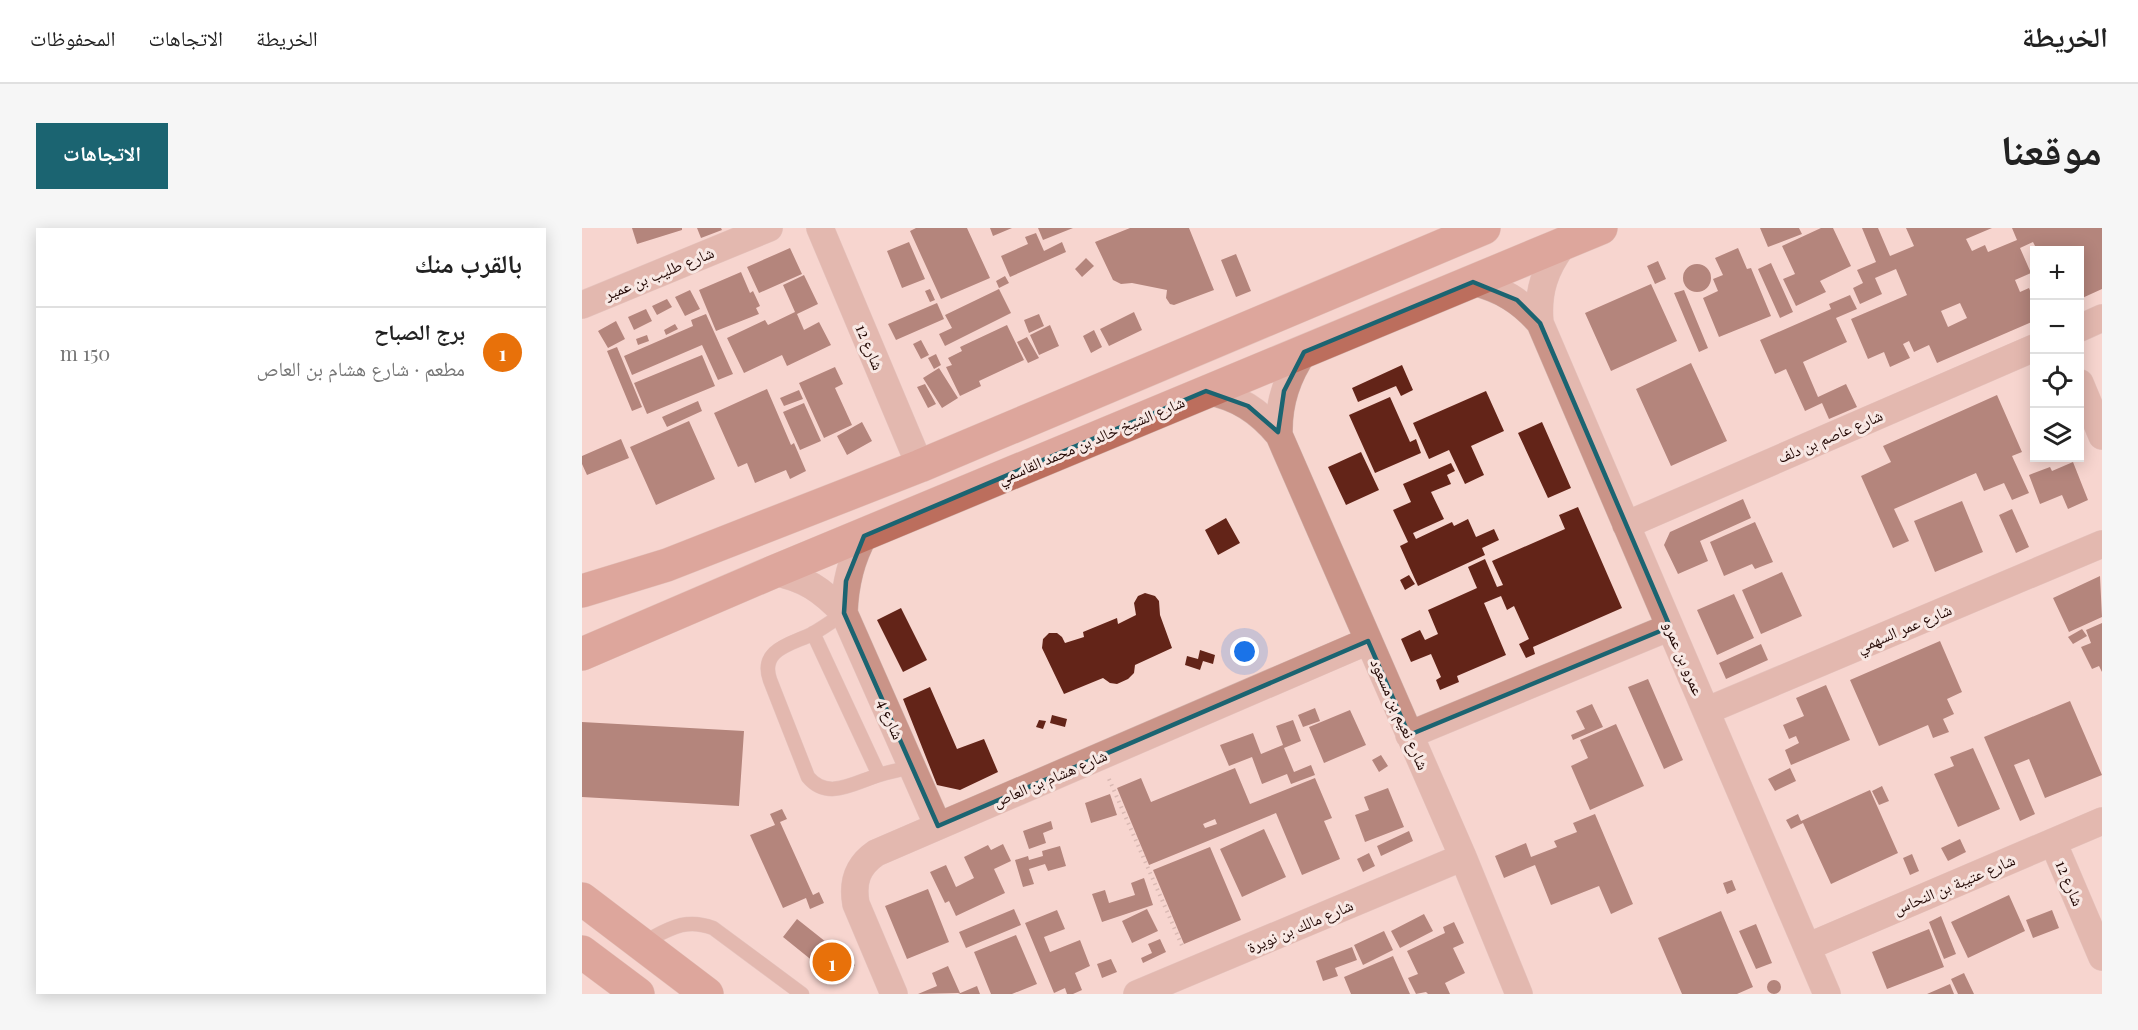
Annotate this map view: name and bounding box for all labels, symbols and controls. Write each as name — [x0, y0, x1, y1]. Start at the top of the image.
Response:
text: الخريطة — [2022, 17, 2108, 54]
text: المحفوظات — [30, 23, 115, 51]
text: الاتجاهات — [148, 23, 223, 51]
text: الخريطة — [256, 23, 318, 51]
text: موقعنا — [2001, 120, 2102, 176]
button: الاتجاهات — [36, 123, 168, 189]
street label: شارع طليب بن عمير — [600, 241, 717, 305]
text: بالقرب منك — [414, 245, 522, 280]
map controls — [2030, 246, 2084, 462]
button: + — [2030, 246, 2084, 300]
button: − — [2030, 300, 2084, 354]
text: برج الصباح — [374, 316, 465, 346]
street label: شارع 12 — [850, 321, 890, 373]
text: 150 m — [60, 339, 110, 366]
text: 1 — [499, 339, 506, 366]
text: مطعم · شارع هشام بن العاص — [257, 354, 465, 381]
button: locate — [2030, 354, 2084, 408]
street label: شارع الشيخ خالد بن محمد القاسمي — [994, 391, 1189, 491]
street label: شارع عاصم بن دلف — [1774, 404, 1886, 468]
button: layers — [2030, 408, 2084, 462]
street label: شارع عمر السهمي — [1853, 598, 1956, 660]
street label: عمرو بن عمرو — [1658, 617, 1710, 699]
your location — [1230, 637, 1259, 666]
street label: شارع نعيم بن مسعود — [1366, 655, 1434, 773]
street label: شارع 4 — [872, 695, 910, 743]
street label: شارع هشام بن العاص — [989, 744, 1111, 812]
street label: شارع عتيبة بن النحاس — [1890, 848, 2018, 920]
street label: شارع 12 — [2050, 857, 2090, 909]
street label: شارع مالك بن نويرة — [1244, 894, 1356, 958]
pin: 1 — [812, 940, 852, 984]

